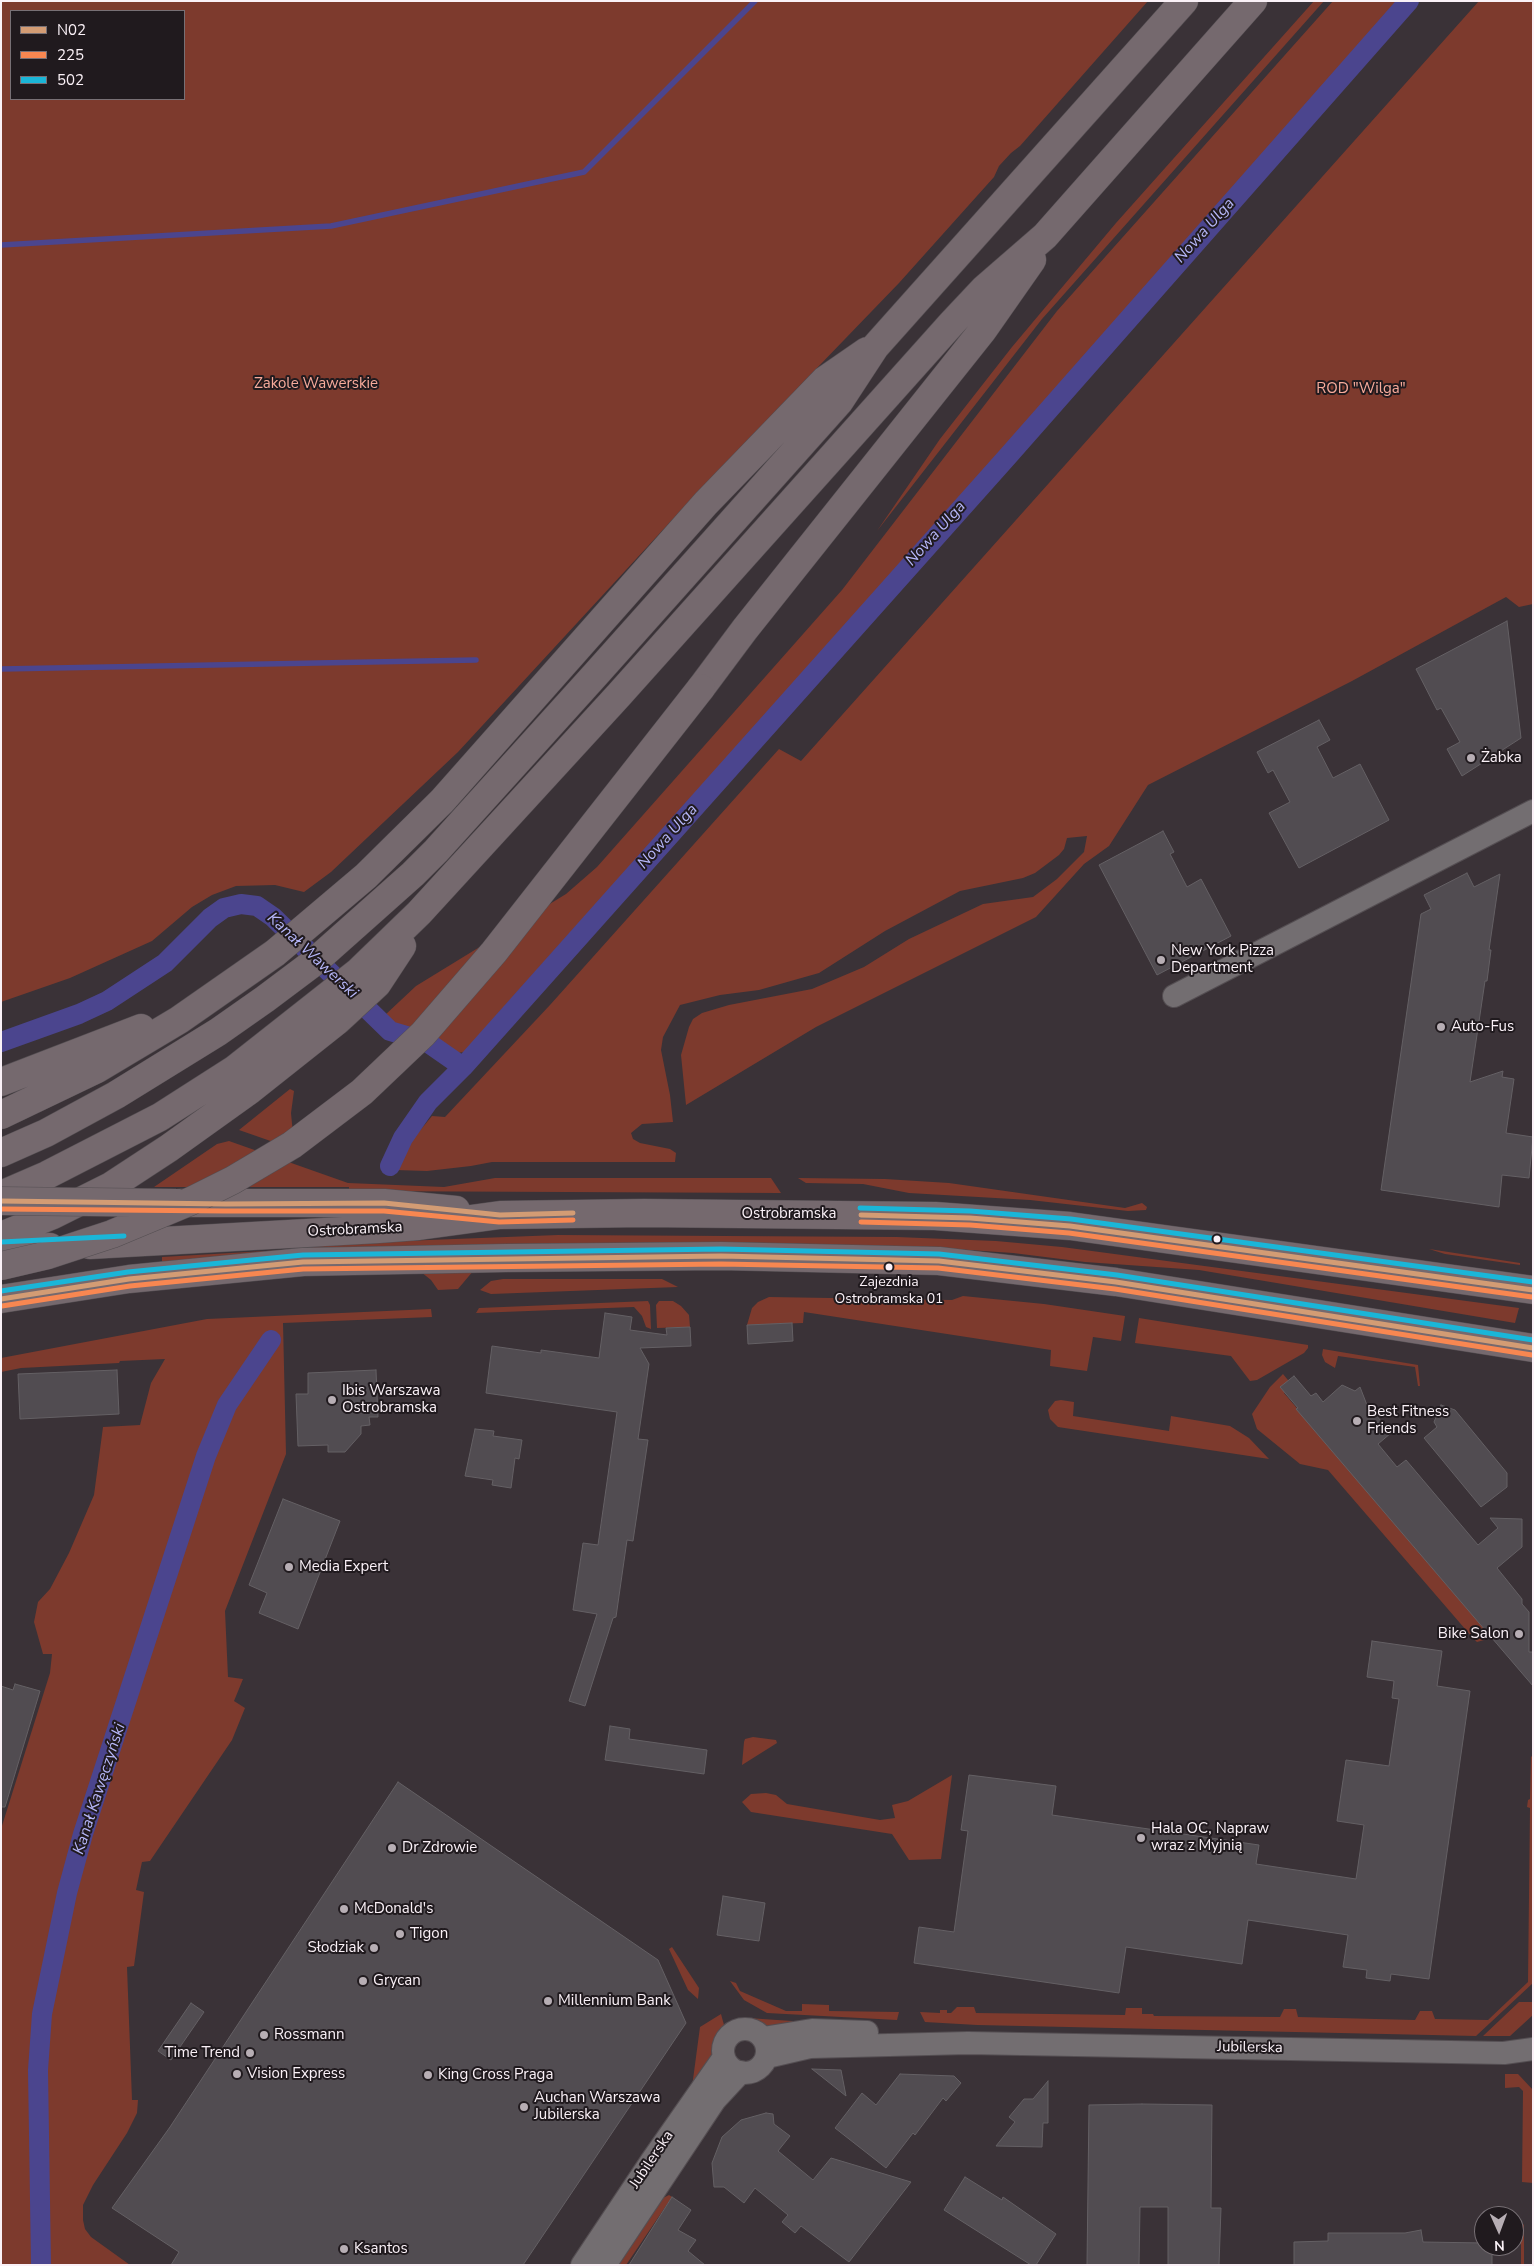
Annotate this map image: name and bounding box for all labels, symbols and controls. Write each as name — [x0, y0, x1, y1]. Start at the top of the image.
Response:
legend — [10, 10, 185, 100]
text: N02 — [57, 20, 86, 40]
text: 225 — [57, 45, 84, 65]
text: 502 — [57, 70, 84, 90]
water label: Nowa Ulga — [1171, 195, 1239, 267]
park label: Zakole Wawerskie — [254, 375, 378, 393]
park label: ROD "Wilga" — [1316, 380, 1406, 398]
water label: Nowa Ulga — [902, 498, 970, 570]
place label: Żabka — [1481, 749, 1522, 767]
marker: Żabka — [1465, 752, 1477, 764]
water label: Nowa Ulga — [634, 801, 702, 873]
water label: Kanał Wawerski — [263, 909, 361, 1003]
place label: New York Pizza Department — [1171, 942, 1274, 977]
marker: New York Pizza Department — [1155, 954, 1167, 966]
place label: Auto-Fus — [1451, 1018, 1514, 1036]
marker: Auto-Fus — [1435, 1021, 1447, 1033]
street label: Ostrobramska — [742, 1205, 836, 1223]
street label: Ostrobramska — [307, 1219, 403, 1241]
unlabelled marker — [1212, 1234, 1222, 1244]
marker: Zajezdnia Ostrobramska 01 — [884, 1262, 894, 1272]
place label: Zajezdnia Ostrobramska 01 — [835, 1275, 943, 1308]
place label: Ibis Warszawa Ostrobramska — [342, 1382, 440, 1417]
marker: Ibis Warszawa Ostrobramska — [326, 1394, 338, 1406]
place label: Best Fitness Friends — [1367, 1403, 1449, 1438]
marker: Best Fitness Friends — [1351, 1415, 1363, 1427]
place label: Media Expert — [299, 1558, 388, 1576]
marker: Media Expert — [283, 1561, 295, 1573]
place label: Bike Salon — [1438, 1625, 1509, 1643]
marker: Bike Salon — [1513, 1628, 1525, 1640]
water label: Kanał Kawęczyński — [70, 1721, 130, 1857]
place label: Hala OC, Napraw wraz z Myjnią — [1151, 1820, 1269, 1855]
marker: Hala OC, Napraw wraz z Myjnią — [1135, 1832, 1147, 1844]
place label: Dr Zdrowie — [402, 1839, 477, 1857]
marker: Dr Zdrowie — [386, 1842, 398, 1854]
place label: McDonald's — [354, 1900, 433, 1918]
marker: McDonald's — [338, 1903, 350, 1915]
place label: Tigon — [410, 1925, 448, 1943]
marker: Tigon — [394, 1928, 406, 1940]
place label: Słodziak — [307, 1939, 364, 1957]
marker: Słodziak — [368, 1942, 380, 1954]
place label: Grycan — [373, 1972, 421, 1990]
marker: Grycan — [357, 1975, 369, 1987]
place label: Millennium Bank — [558, 1992, 671, 2010]
marker: Millennium Bank — [542, 1995, 554, 2007]
place label: Rossmann — [274, 2026, 344, 2044]
marker: Rossmann — [258, 2029, 270, 2041]
street label: Jubilerska — [1217, 2038, 1283, 2058]
place label: Time Trend — [164, 2044, 240, 2062]
marker: Time Trend — [244, 2047, 256, 2059]
place label: Vision Express — [247, 2065, 345, 2083]
place label: King Cross Praga — [438, 2066, 553, 2084]
marker: Vision Express — [231, 2068, 243, 2080]
marker: King Cross Praga — [422, 2069, 434, 2081]
place label: Auchan Warszawa Jubilerska — [534, 2089, 660, 2124]
marker: Auchan Warszawa Jubilerska — [518, 2101, 530, 2113]
street label: Jubilerska — [626, 2128, 678, 2192]
north arrow — [1474, 2206, 1524, 2256]
text: N — [1494, 2236, 1505, 2255]
place label: Ksantos — [354, 2240, 408, 2258]
marker: Ksantos — [338, 2243, 350, 2255]

